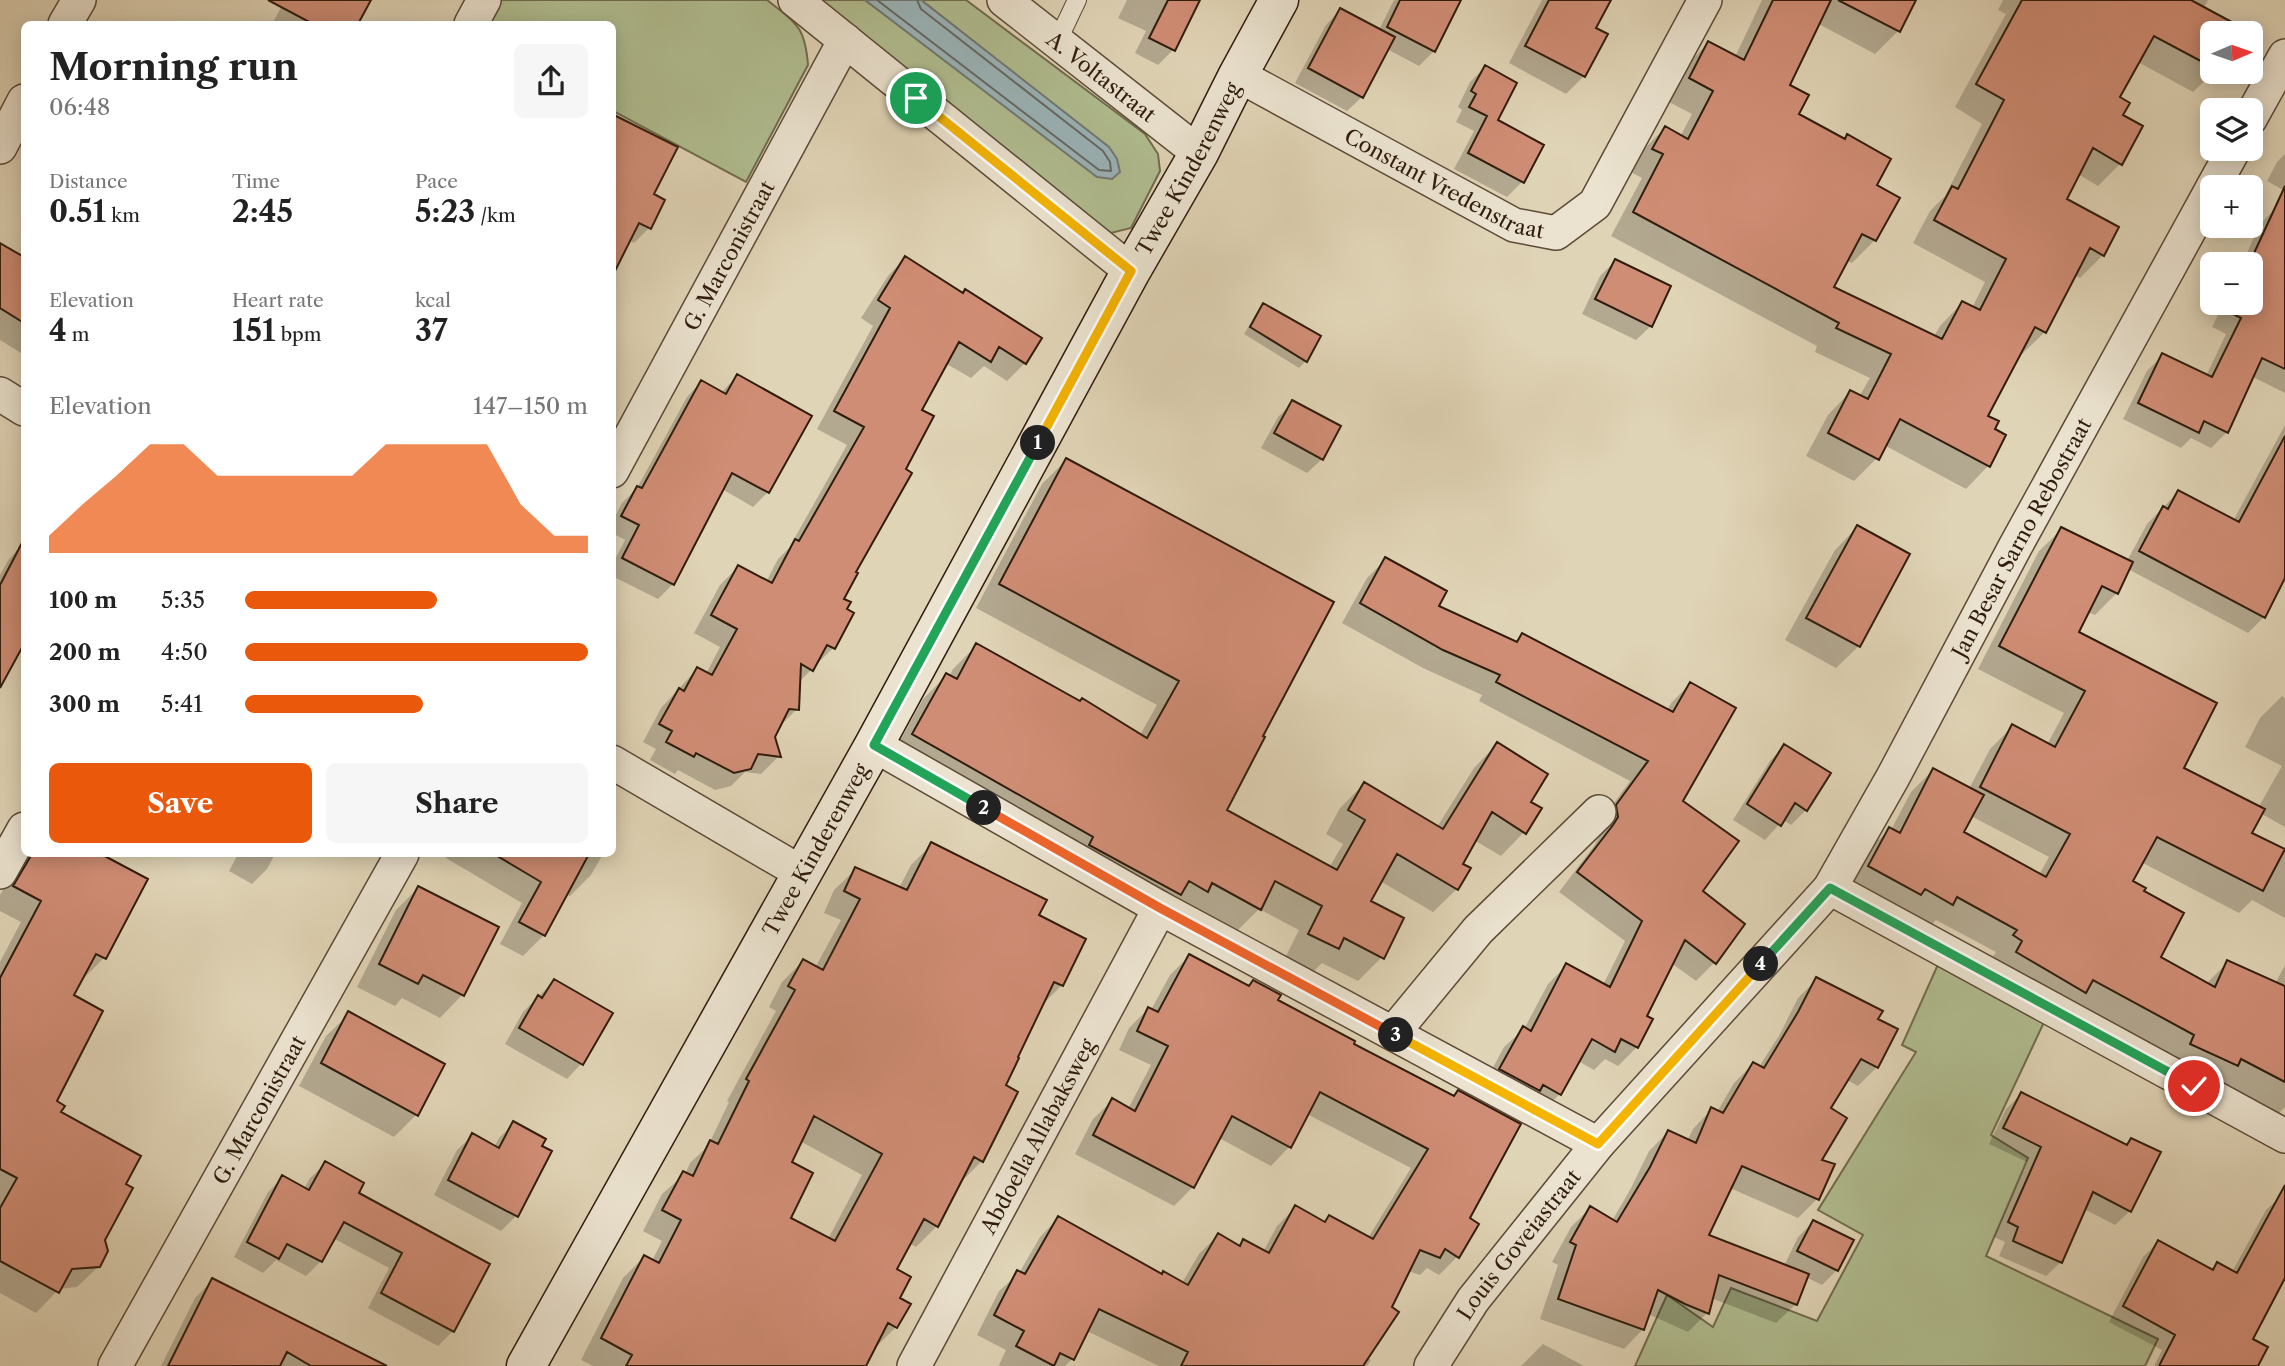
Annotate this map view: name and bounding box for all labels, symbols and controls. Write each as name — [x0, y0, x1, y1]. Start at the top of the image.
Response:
north arrow — [2200, 21, 2263, 84]
map controls — [2200, 21, 2263, 315]
street label: A. Voltastraat — [1041, 25, 1162, 127]
text: Morning run — [49, 43, 298, 90]
button: share — [514, 44, 588, 118]
pin — [886, 68, 946, 128]
street label: Twee Kinderenweg — [1130, 77, 1245, 260]
icon: arrive — [897, 79, 935, 117]
text: 06:48 — [49, 93, 110, 121]
button: layers — [2200, 98, 2263, 161]
street label: Constant Vredenstraat — [1340, 123, 1547, 243]
text: Distance — [49, 170, 128, 193]
text: Time — [232, 170, 280, 193]
text: Pace — [415, 170, 458, 193]
button: + — [2200, 175, 2263, 238]
street label: G. Marconistraat — [678, 176, 779, 335]
text: 0.51 — [49, 193, 106, 230]
text: 2:45 — [232, 193, 293, 230]
text: 5:23 — [415, 193, 475, 230]
text: km — [106, 204, 140, 227]
text: /km — [475, 204, 516, 227]
button: − — [2200, 252, 2263, 315]
text: Elevation — [49, 289, 134, 312]
text: Heart rate — [232, 289, 324, 312]
text: kcal — [415, 289, 451, 312]
text: 4 — [49, 312, 67, 349]
text: 151 — [232, 312, 276, 349]
text: 37 — [415, 312, 448, 349]
text: m — [67, 323, 90, 346]
text: bpm — [276, 323, 322, 346]
text: Elevation — [49, 392, 152, 420]
text: 147–150 m — [473, 392, 588, 420]
street label: Jan Besar Sarno Rebostraat — [1945, 413, 2096, 665]
pin: 1 — [1020, 426, 1056, 460]
text: 1 — [1033, 431, 1042, 454]
text: 100 m — [49, 586, 117, 614]
text: 5:35 — [161, 586, 205, 614]
text: 200 m — [49, 638, 121, 666]
text: 4:50 — [161, 638, 208, 666]
text: 300 m — [49, 690, 120, 718]
text: 5:41 — [161, 690, 203, 718]
street label: Twee Kinderenweg — [757, 758, 874, 940]
button: Save — [49, 763, 312, 843]
button: Share — [326, 763, 588, 843]
pin: 2 — [967, 790, 1002, 826]
text: 2 — [978, 796, 989, 819]
pin: 4 — [1744, 946, 1778, 982]
text: 4 — [1755, 952, 1766, 975]
pin: 3 — [1378, 1018, 1414, 1052]
text: 3 — [1390, 1023, 1401, 1046]
street label: G. Marconistraat — [207, 1030, 311, 1188]
street label: Abdoella Allabaksweg — [975, 1034, 1100, 1239]
pin — [2164, 1056, 2224, 1116]
icon: check — [2175, 1067, 2213, 1105]
street label: Louis Goveiastraat — [1451, 1164, 1586, 1324]

